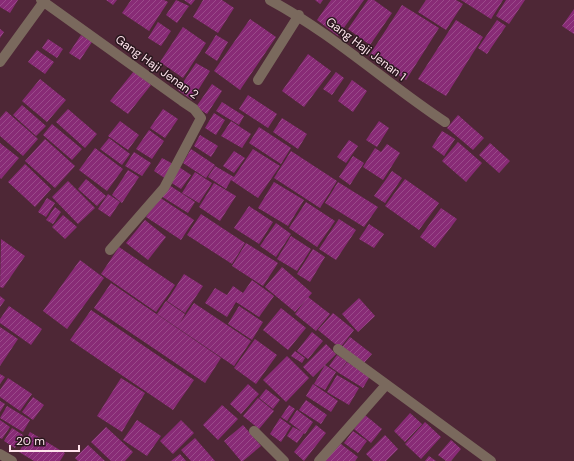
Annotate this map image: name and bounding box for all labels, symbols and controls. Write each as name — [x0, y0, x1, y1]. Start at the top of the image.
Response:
street label: Gang Haji Jenan 1 — [323, 14, 409, 84]
street label: Gang Haji Jenan 2 — [112, 31, 202, 103]
scale bar — [10, 427, 79, 453]
text: 20 m — [16, 433, 45, 449]

